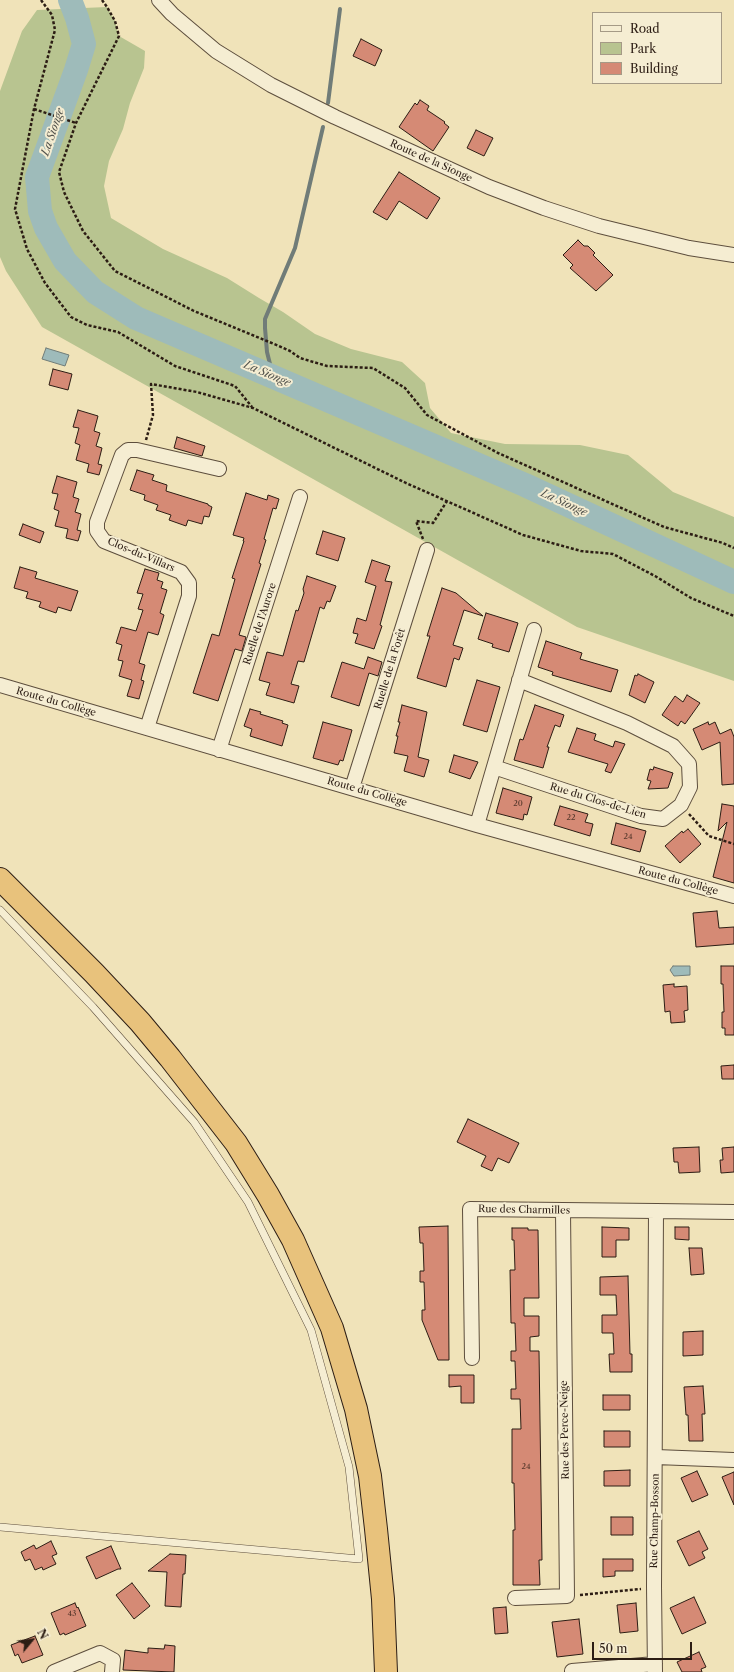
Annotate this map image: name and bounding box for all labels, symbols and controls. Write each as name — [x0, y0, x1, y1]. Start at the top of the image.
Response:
legend — [592, 12, 722, 84]
text: Road — [630, 21, 660, 36]
text: Park — [630, 41, 656, 56]
text: Building — [630, 61, 678, 76]
water label: La Sionge — [39, 106, 67, 158]
street label: Route de la Sionge — [388, 137, 474, 185]
water label: La Sionge — [242, 358, 292, 390]
water label: La Sionge — [539, 487, 589, 519]
street label: Clos-du-Villars — [105, 535, 177, 575]
street label: Ruelle de l'Aurore — [241, 581, 279, 667]
street label: Ruelle de la Forêt — [372, 627, 408, 711]
street label: Route du Collège — [15, 685, 97, 719]
street label: Route du Collège — [326, 775, 408, 809]
street label: Rue du Clos-de-Lien — [548, 781, 648, 821]
house number: 20 — [513, 799, 523, 809]
house number: 22 — [566, 813, 576, 823]
house number: 24 — [623, 832, 633, 842]
street label: Route du Collège — [637, 865, 719, 897]
street label: Rue des Charmilles — [478, 1203, 570, 1217]
street label: Rue des Perce-Neige — [558, 1380, 572, 1480]
house number: 24 — [521, 1462, 531, 1472]
street label: Rue Champ-Bosson — [648, 1473, 662, 1569]
house number: 43 — [67, 1609, 77, 1619]
north arrow — [12, 1620, 52, 1660]
text: N — [34, 1627, 51, 1642]
scale bar — [594, 1634, 694, 1660]
text: 50 m — [599, 1641, 628, 1656]

